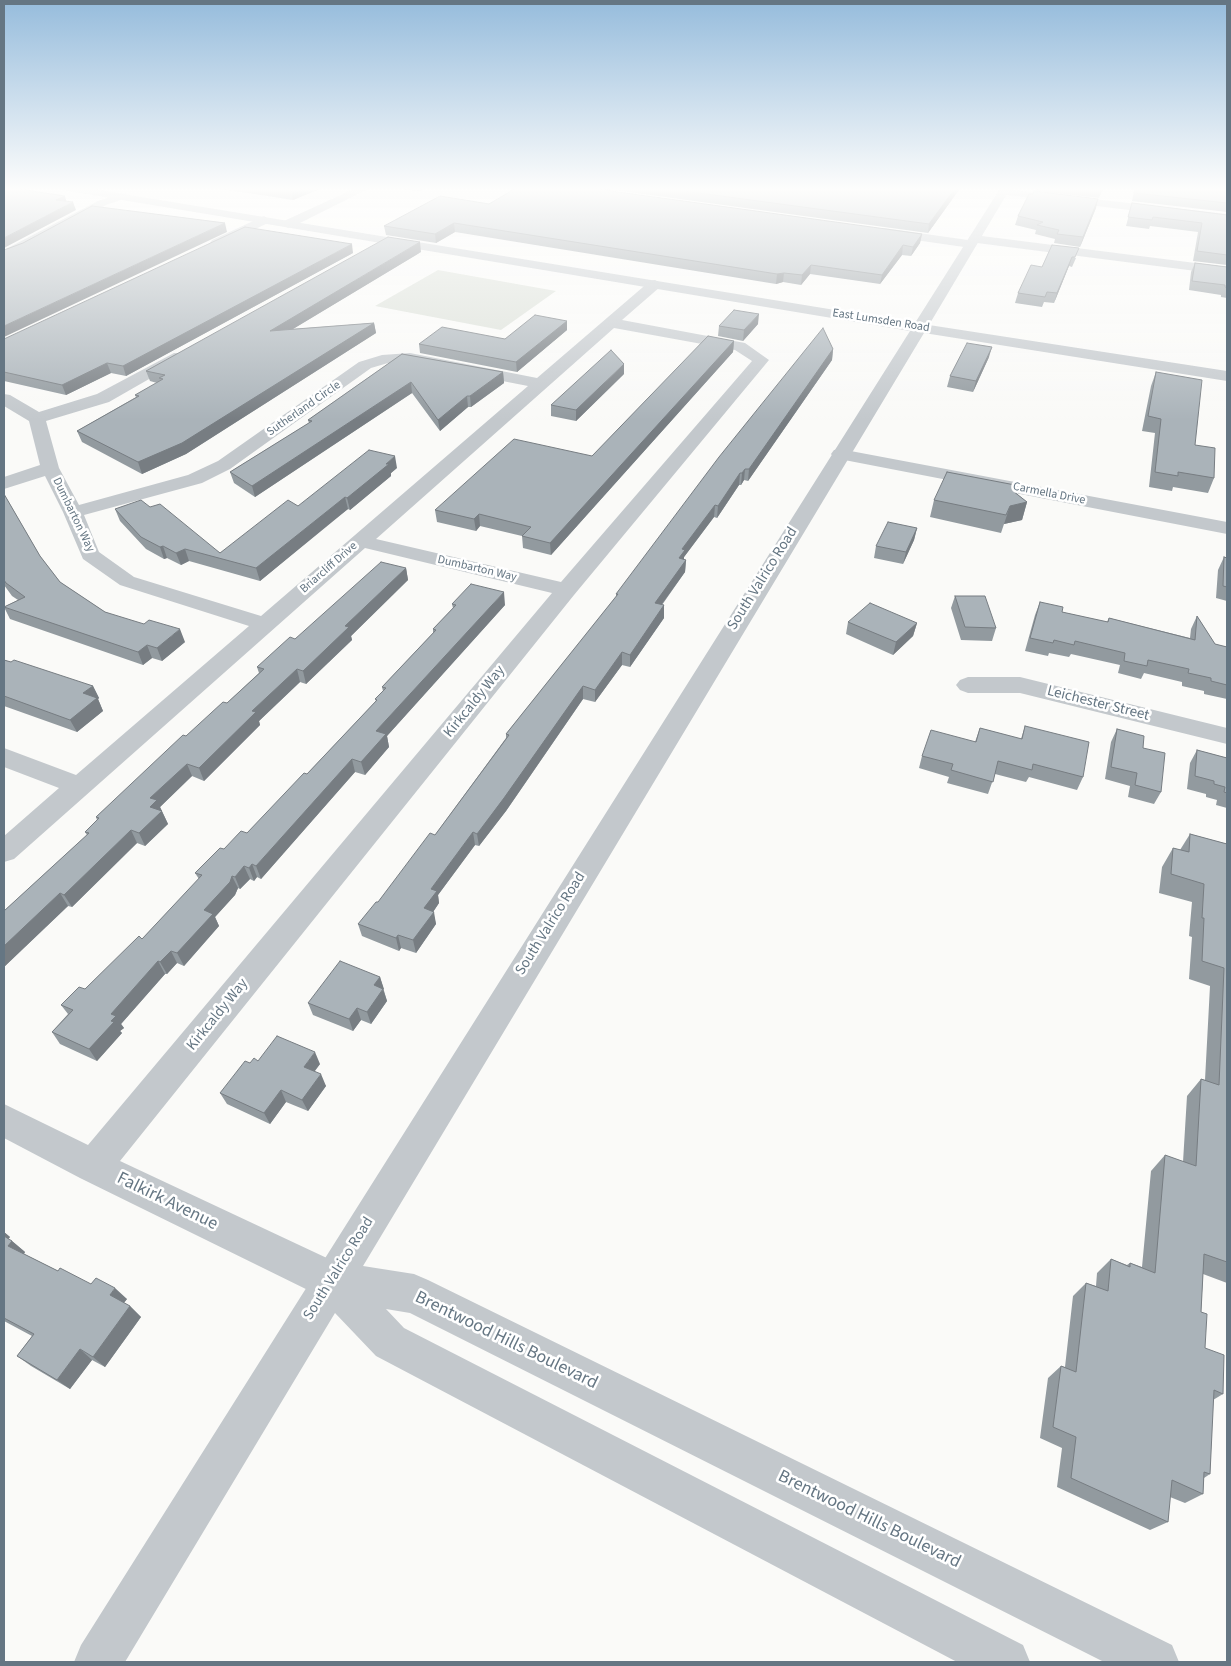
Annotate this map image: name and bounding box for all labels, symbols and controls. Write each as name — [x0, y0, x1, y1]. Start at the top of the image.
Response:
street label: East Lumsden Road — [831, 306, 931, 336]
street label: Sutherland Circle — [264, 378, 344, 440]
street label: Dumbarton Way — [49, 476, 97, 554]
street label: Carmella Drive — [1012, 480, 1086, 508]
street label: South Valrico Road — [724, 524, 802, 634]
street label: Briarcliff Drive — [297, 539, 361, 597]
street label: Dumbarton Way — [436, 553, 518, 585]
street label: Kirkcaldy Way — [441, 662, 509, 742]
street label: Leichester Street — [1045, 683, 1151, 725]
street label: South Valrico Road — [512, 869, 590, 979]
street label: Kirkcaldy Way — [184, 975, 252, 1055]
street label: Falkirk Avenue — [113, 1168, 221, 1236]
street label: South Valrico Road — [300, 1214, 378, 1324]
street label: Brentwood Hills Boulevard — [411, 1287, 601, 1395]
street label: Brentwood Hills Boulevard — [774, 1466, 964, 1574]

